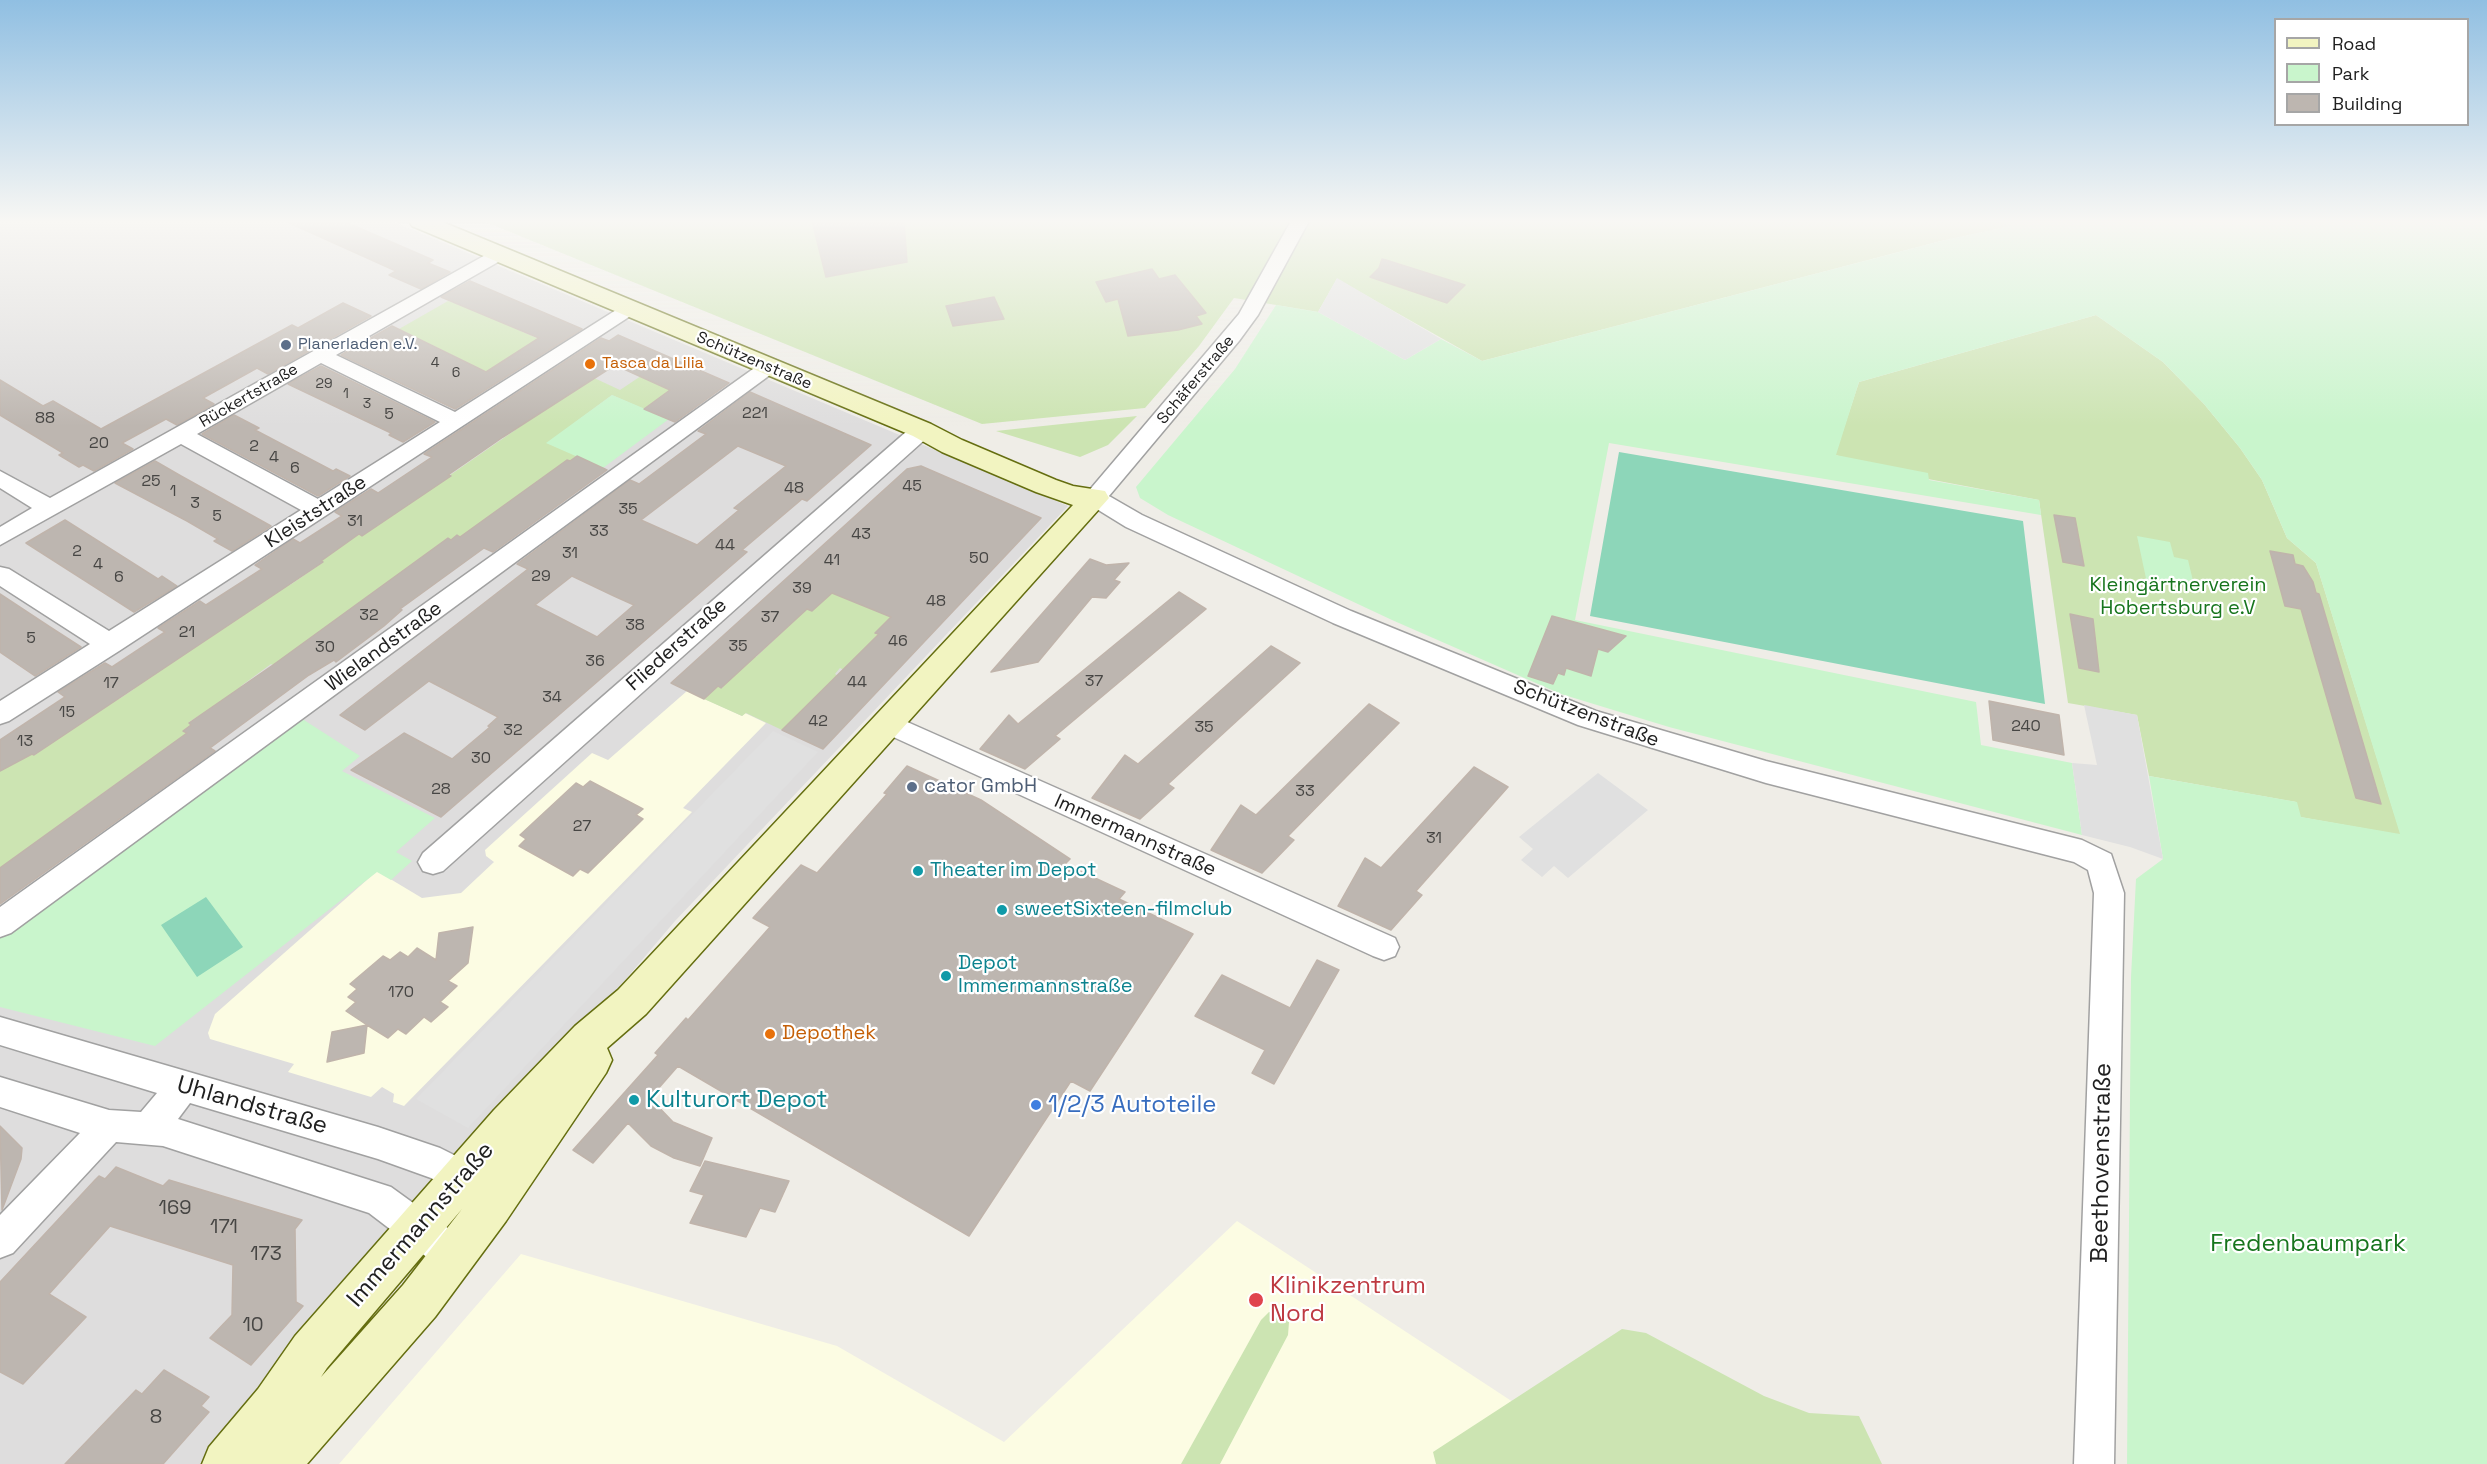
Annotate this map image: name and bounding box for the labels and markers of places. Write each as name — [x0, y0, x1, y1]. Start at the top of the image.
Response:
place label: Planerladen e.V. — [298, 335, 418, 355]
marker: Planerladen e.V. — [279, 338, 293, 352]
place label: Tasca da Lilia — [602, 354, 704, 374]
marker: Tasca da Lilia — [583, 357, 597, 371]
place label: cator GmbH — [924, 775, 1037, 799]
marker: cator GmbH — [905, 780, 919, 794]
place label: Theater im Depot — [930, 859, 1096, 883]
marker: Theater im Depot — [911, 864, 925, 878]
place label: sweetSixteen-filmclub — [1014, 898, 1232, 922]
marker: sweetSixteen-filmclub — [995, 903, 1009, 917]
place label: Depot Immermannstraße — [958, 952, 1132, 999]
marker: Depot Immermannstraße — [939, 969, 953, 983]
place label: Depothek — [782, 1022, 876, 1046]
marker: Depothek — [763, 1027, 777, 1041]
place label: Kulturort Depot — [646, 1086, 827, 1114]
place label: 1/2/3 Autoteile — [1048, 1091, 1216, 1119]
marker: Kulturort Depot — [627, 1093, 641, 1107]
marker: 1/2/3 Autoteile — [1029, 1098, 1043, 1112]
place label: Klinikzentrum Nord — [1270, 1272, 1426, 1328]
marker: Klinikzentrum Nord — [1247, 1291, 1265, 1309]

